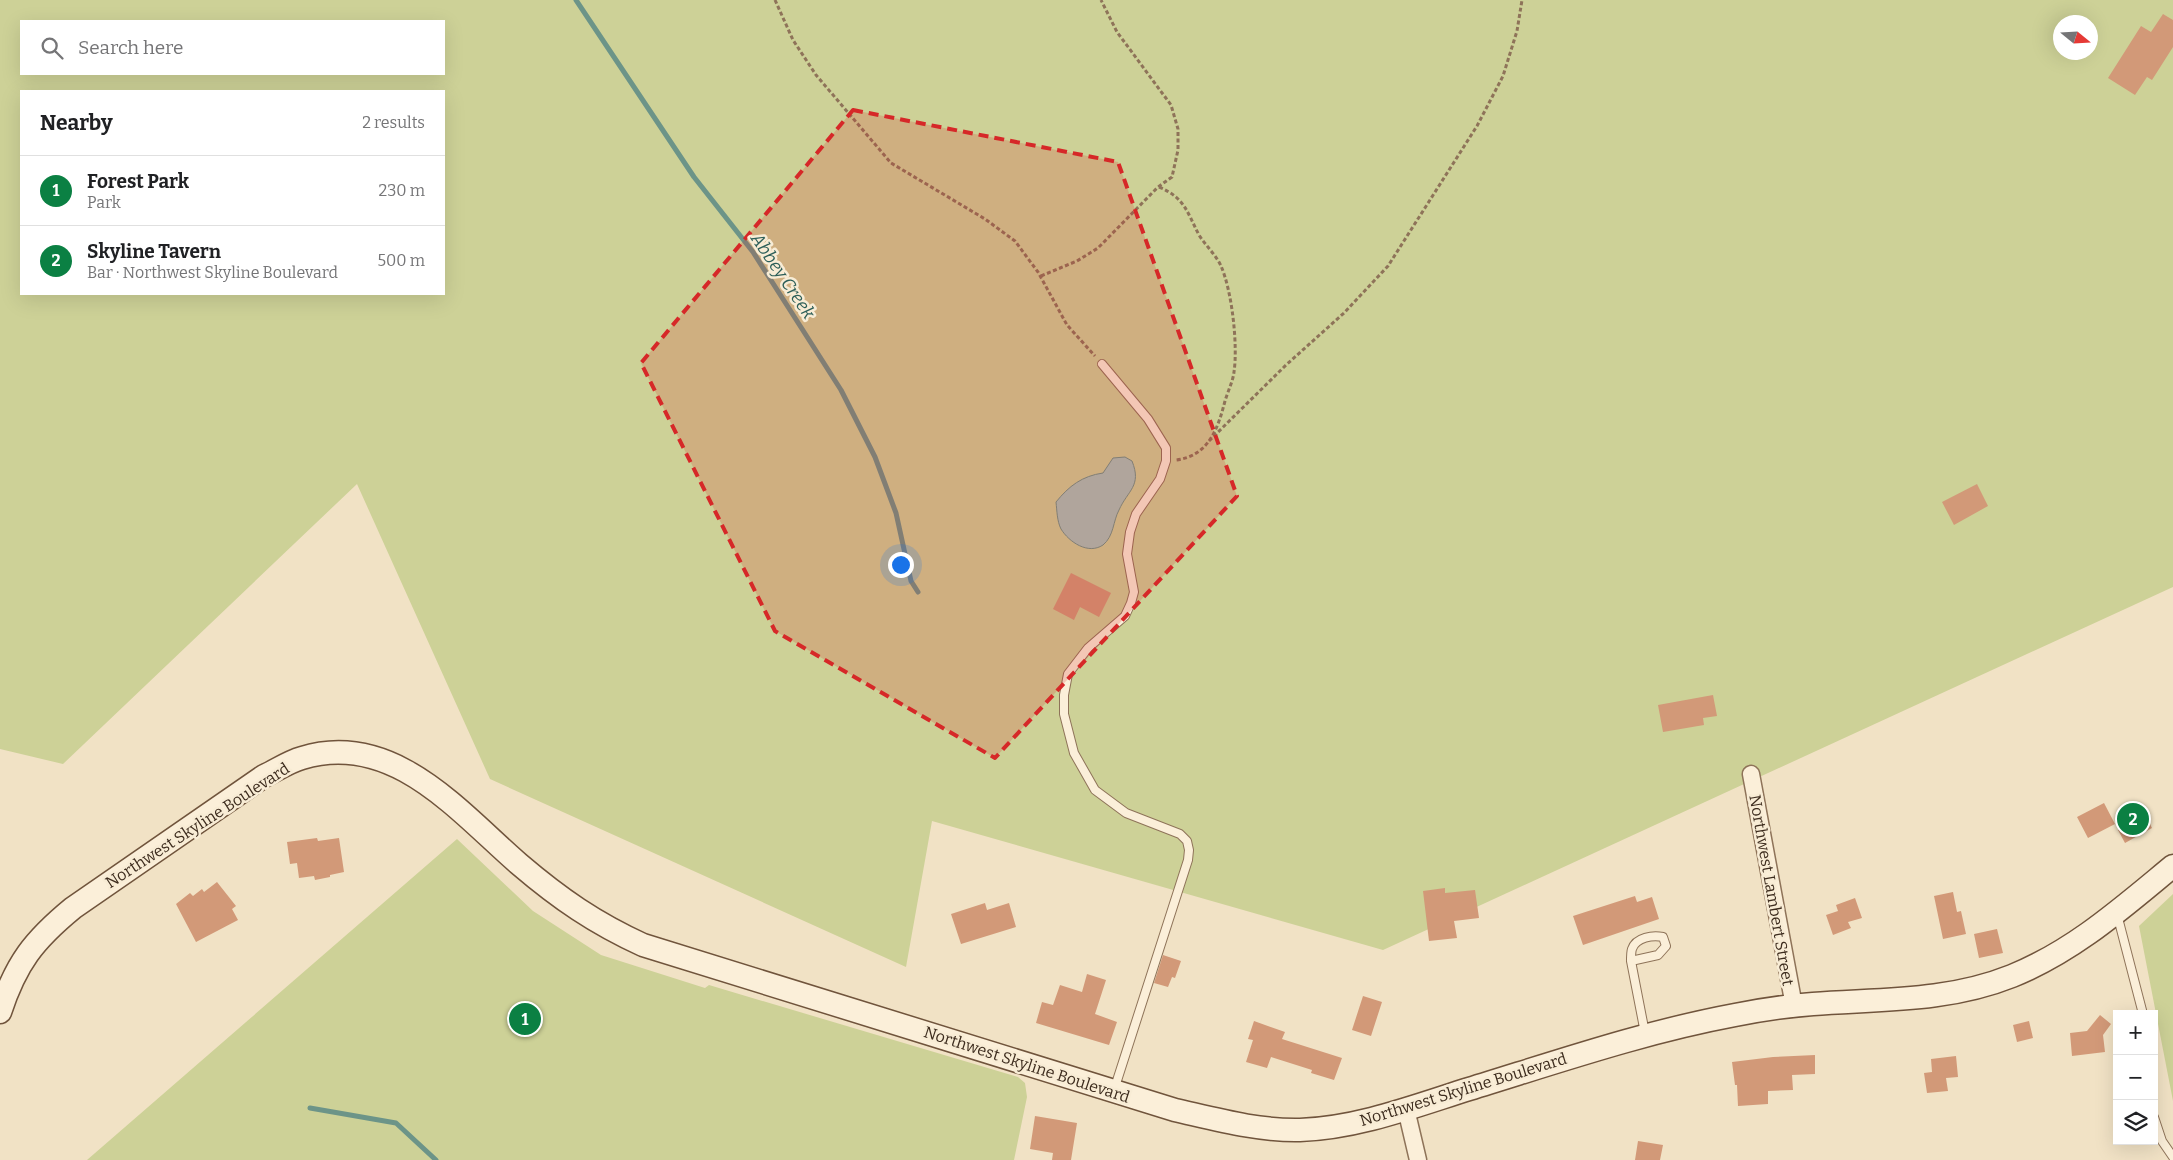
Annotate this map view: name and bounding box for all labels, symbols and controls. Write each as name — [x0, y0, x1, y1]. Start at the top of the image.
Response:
north arrow — [2053, 15, 2098, 60]
search box — [20, 20, 445, 75]
icon: search — [38, 34, 66, 62]
text: Search here — [78, 36, 183, 59]
text: Nearby — [40, 110, 113, 136]
text: 2 results — [362, 113, 425, 132]
text: Forest Park — [87, 170, 189, 193]
text: 1 — [53, 181, 59, 200]
text: 230 m — [378, 181, 425, 200]
text: Park — [87, 193, 121, 212]
water label: Abbey Creek — [746, 228, 820, 323]
text: Skyline Tavern — [87, 240, 221, 263]
text: 2 — [51, 251, 61, 270]
text: 500 m — [377, 251, 425, 270]
text: Bar · Northwest Skyline Boulevard — [87, 263, 338, 282]
your location — [888, 552, 914, 578]
street label: Northwest Skyline Boulevard — [102, 759, 293, 892]
street label: Northwest Lambert Street — [1745, 793, 1798, 987]
pin: 2 — [2117, 800, 2149, 838]
pin: 1 — [509, 1000, 541, 1038]
map controls — [2113, 1010, 2158, 1145]
button: + — [2113, 1010, 2158, 1055]
street label: Northwest Skyline Boulevard — [921, 1022, 1133, 1107]
street label: Northwest Skyline Boulevard — [1357, 1049, 1569, 1130]
button: − — [2113, 1055, 2158, 1100]
button: layers — [2113, 1100, 2158, 1145]

